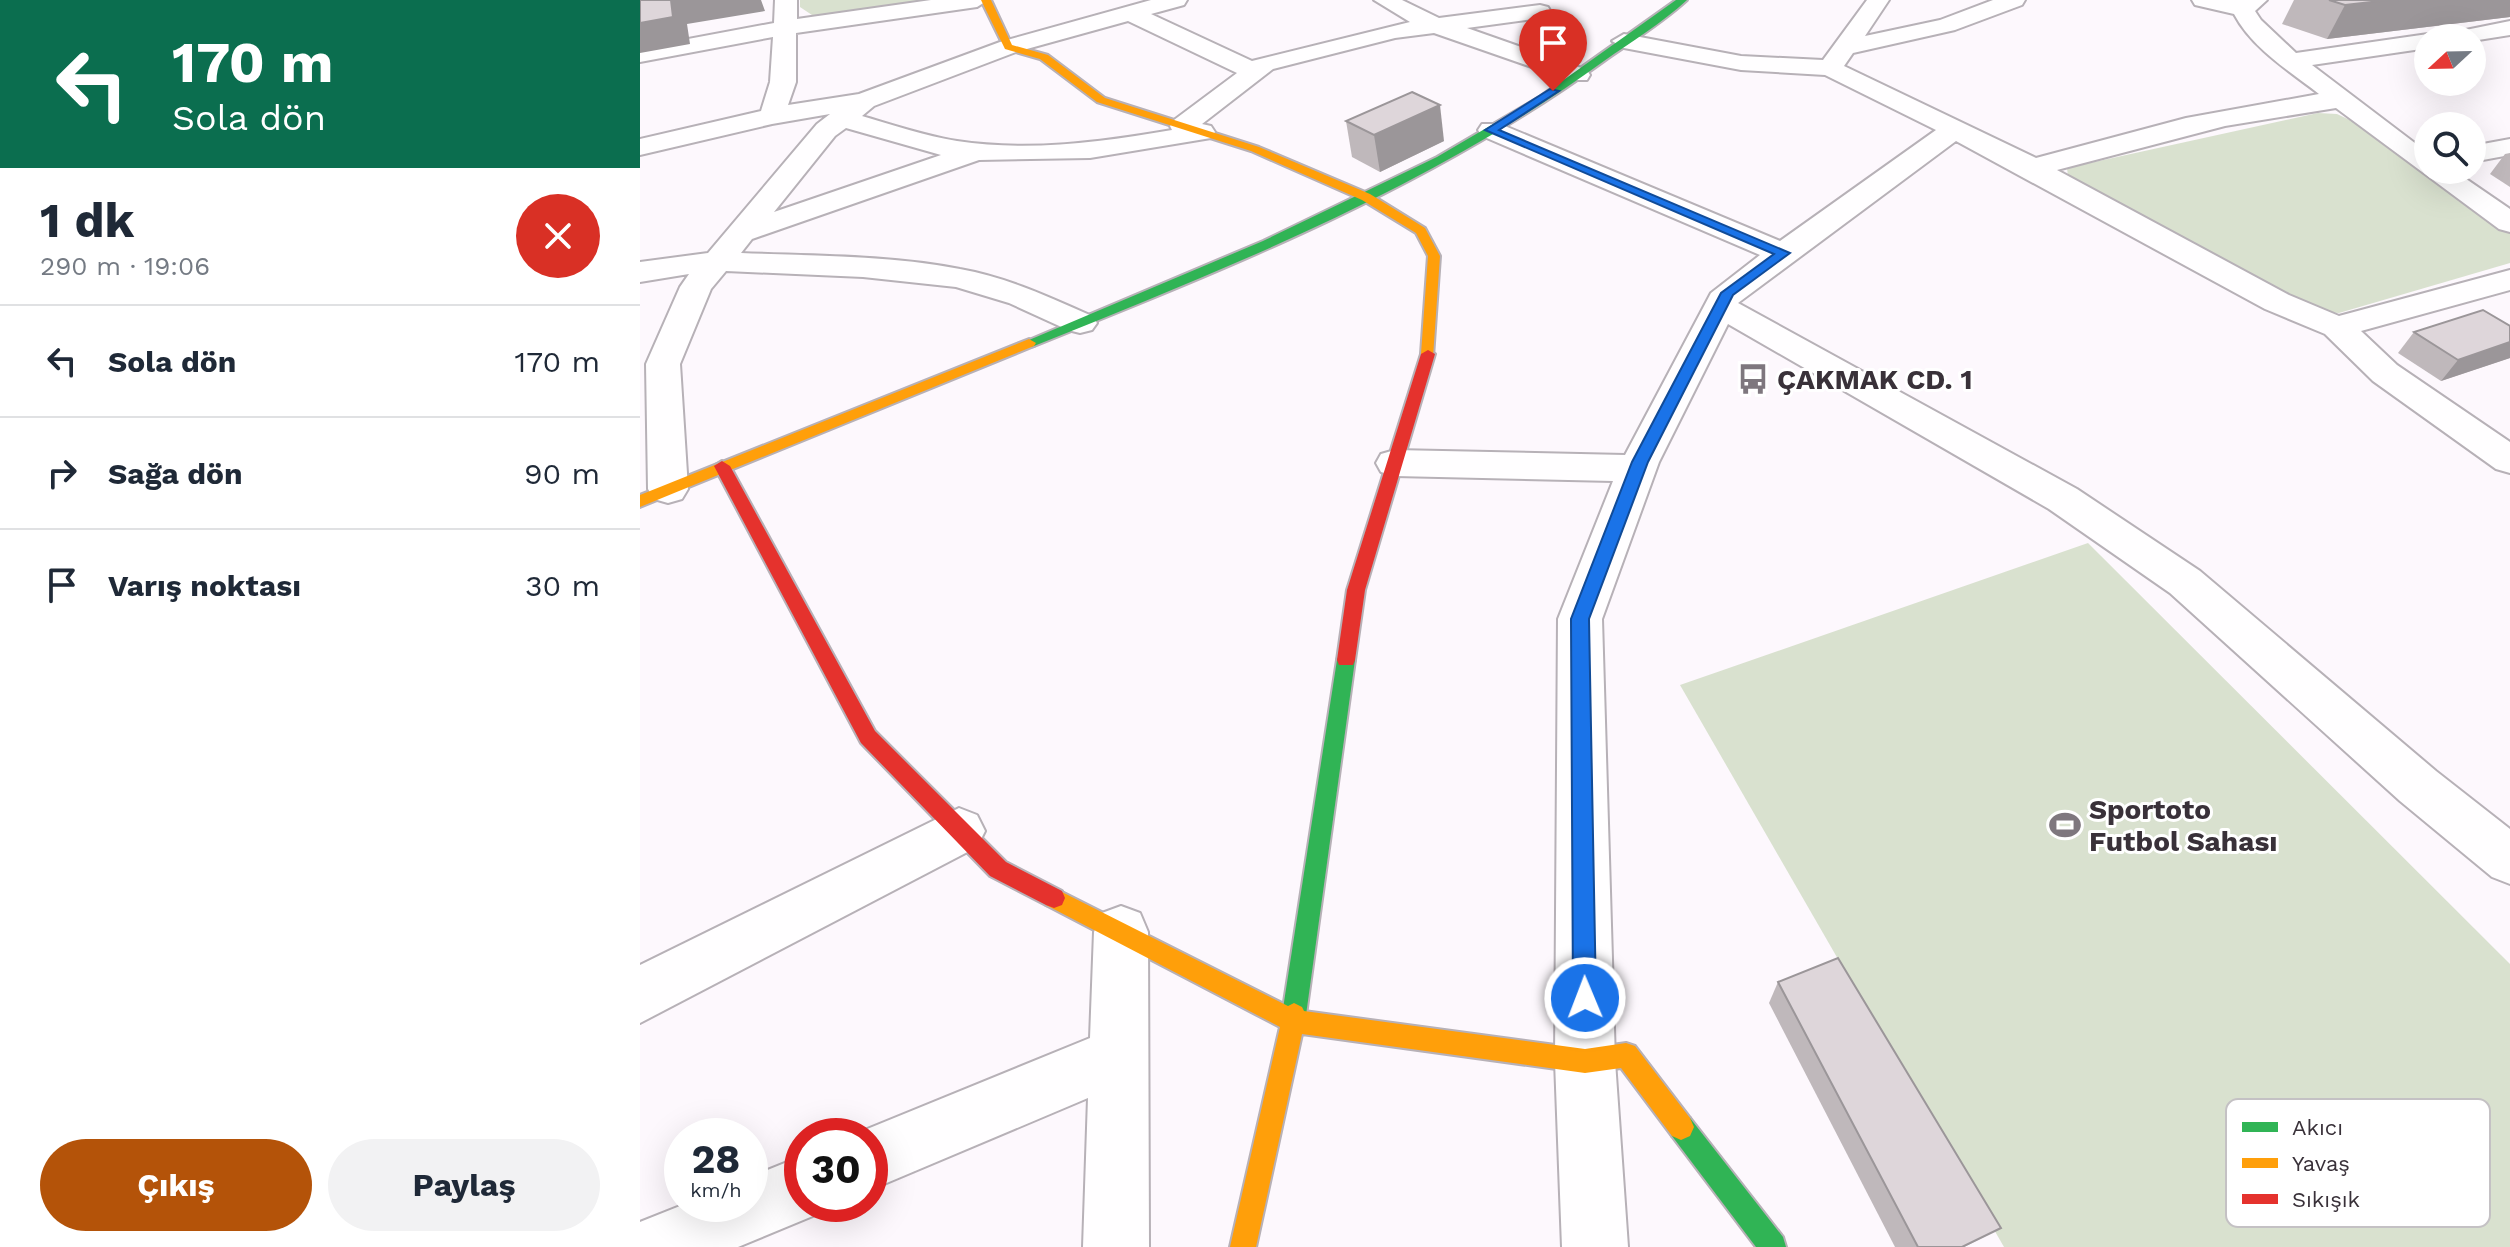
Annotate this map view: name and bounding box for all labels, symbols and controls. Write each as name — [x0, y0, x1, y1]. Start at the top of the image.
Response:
pin — [1519, 9, 1587, 91]
icon: arrive — [1531, 21, 1575, 65]
north arrow — [2414, 24, 2486, 96]
map controls — [2414, 24, 2486, 184]
text: 170 m — [172, 30, 334, 96]
icon: left — [40, 32, 144, 136]
text: Sola dön — [172, 97, 326, 139]
button: search — [2414, 112, 2486, 184]
text: 1 dk — [40, 192, 134, 249]
button: close — [516, 194, 600, 278]
text: 290 m · 19:06 — [40, 251, 210, 281]
icon: left — [40, 339, 84, 383]
text: Sola dön — [108, 344, 236, 379]
text: 170 m — [515, 344, 600, 379]
bus stop icon: ÇAKMAK CD. 1 — [1736, 362, 1770, 396]
place label: ÇAKMAK CD. 1 — [1777, 363, 1972, 396]
icon: right — [40, 451, 84, 495]
text: Sağa dön — [108, 456, 243, 491]
text: 90 m — [524, 456, 600, 491]
icon: arrive — [40, 563, 84, 607]
text: Varış noktası — [108, 568, 301, 603]
text: 30 m — [525, 568, 600, 603]
place label: Sportoto Futbol Sahası — [2089, 793, 2277, 858]
sports icon: Sportoto Futbol Sahası — [2048, 808, 2082, 842]
position arrow — [1543, 956, 1627, 1040]
legend — [2226, 1099, 2490, 1227]
text: Akıcı — [2292, 1115, 2343, 1140]
speed limit sign: 30 — [784, 1118, 888, 1222]
text: 28 — [692, 1136, 740, 1183]
button: Çıkış — [40, 1139, 312, 1231]
button: Paylaş — [328, 1139, 600, 1231]
text: Yavaş — [2292, 1151, 2350, 1176]
text: km/h — [690, 1178, 742, 1202]
text: Sıkışık — [2292, 1187, 2360, 1212]

